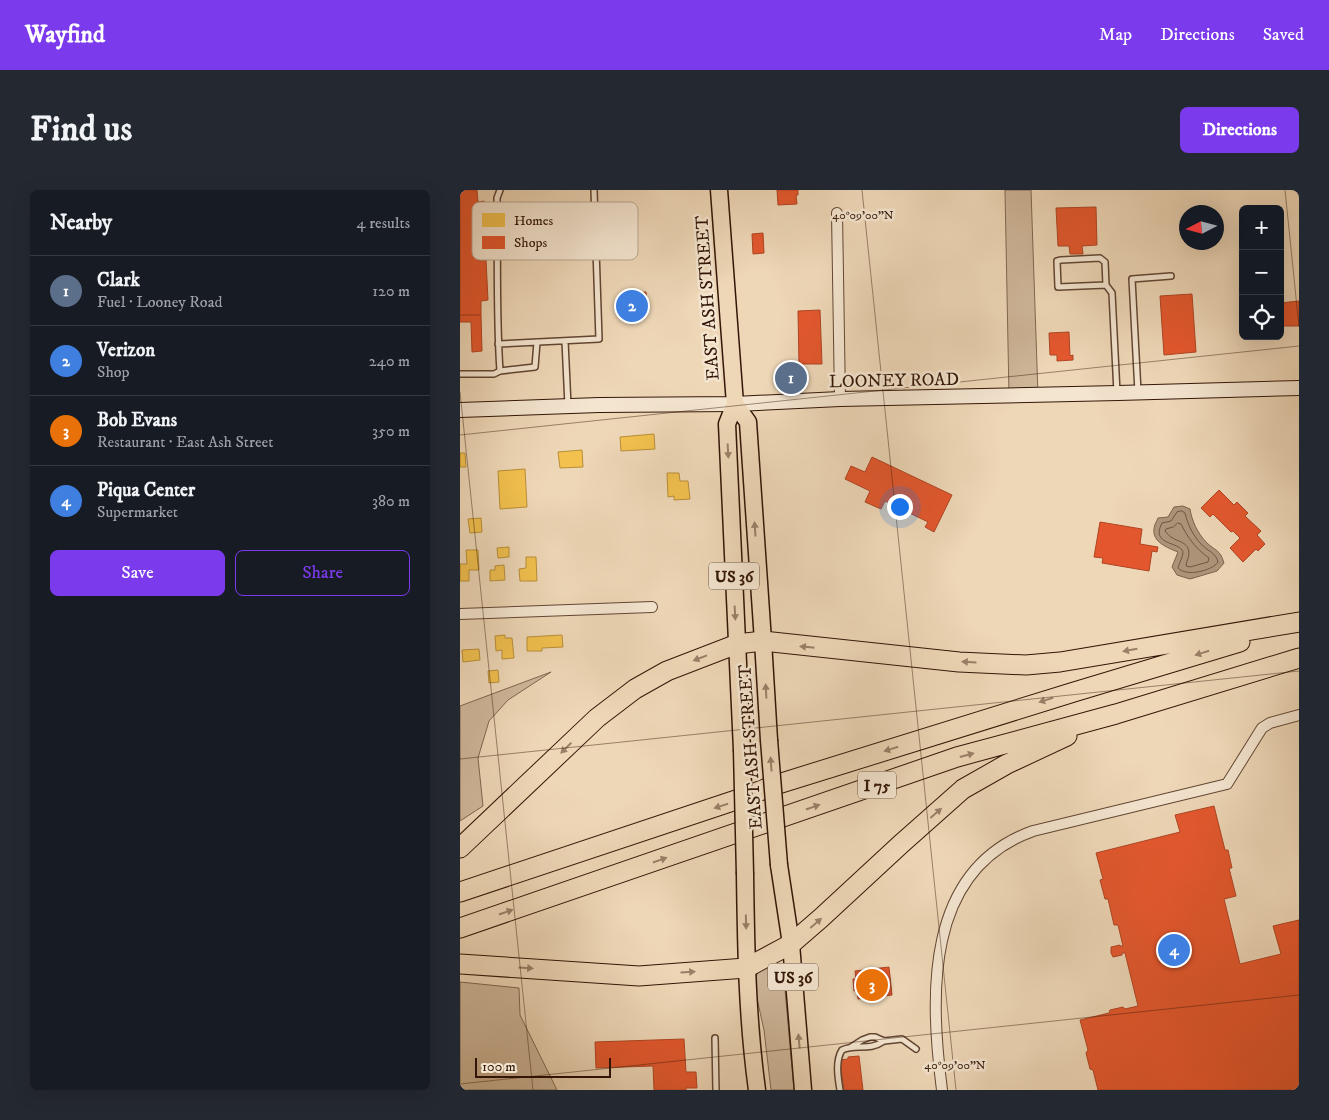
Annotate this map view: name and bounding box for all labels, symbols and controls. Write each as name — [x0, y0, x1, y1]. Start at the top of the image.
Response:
text: Wayfind — [25, 20, 105, 50]
text: Map — [1099, 24, 1132, 46]
text: Directions — [1160, 24, 1235, 46]
text: Saved — [1263, 24, 1304, 46]
button: Directions — [1180, 107, 1299, 153]
text: Find us — [30, 108, 132, 152]
legend — [472, 202, 638, 260]
north arrow — [1179, 205, 1224, 250]
map controls — [1239, 205, 1284, 340]
button: + — [1239, 205, 1284, 250]
text: 40°09'00"N — [832, 208, 894, 223]
text: Nearby — [50, 210, 112, 236]
text: Homes — [514, 212, 554, 230]
text: 4 results — [357, 213, 410, 233]
street label: EAST ASH STREET — [691, 214, 725, 381]
text: Shops — [514, 234, 547, 252]
button: − — [1239, 250, 1284, 295]
text: Clark — [97, 269, 140, 292]
text: 1 — [63, 281, 69, 301]
text: 120 m — [372, 281, 410, 301]
pin: 2 — [616, 287, 648, 325]
text: Fuel · Looney Road — [97, 292, 222, 312]
button: locate — [1239, 295, 1284, 340]
text: Verizon — [97, 339, 155, 362]
text: 2 — [62, 351, 70, 371]
text: 240 m — [369, 351, 410, 371]
pin: 1 — [775, 359, 807, 397]
text: Shop — [97, 362, 130, 382]
street label: LOONEY ROAD — [829, 369, 959, 393]
text: Bob Evans — [97, 409, 177, 432]
text: 3 — [63, 421, 69, 441]
text: 350 m — [372, 421, 410, 441]
text: Restaurant · East Ash Street — [97, 432, 273, 452]
one-way arrow — [724, 443, 732, 459]
text: Piqua Center — [97, 479, 195, 502]
text: 4 — [61, 491, 71, 511]
text: 380 m — [372, 491, 410, 511]
your location — [887, 494, 913, 520]
text: Supermarket — [97, 502, 178, 522]
one-way arrow — [751, 521, 759, 537]
button: Save — [50, 550, 225, 596]
button: Share — [235, 550, 410, 596]
road number: US 36 — [709, 562, 759, 590]
one-way arrow — [732, 605, 740, 621]
one-way arrow — [799, 642, 815, 650]
one-way arrow — [1122, 647, 1138, 655]
one-way arrow — [1194, 650, 1209, 658]
one-way arrow — [692, 654, 707, 662]
one-way arrow — [961, 658, 977, 666]
street label: EAST ASH STREET — [734, 663, 768, 830]
one-way arrow — [762, 683, 770, 699]
one-way arrow — [1039, 697, 1054, 704]
one-way arrow — [561, 742, 573, 754]
one-way arrow — [884, 745, 899, 753]
one-way arrow — [960, 750, 975, 758]
one-way arrow — [767, 756, 775, 772]
road number: I 75 — [858, 772, 896, 798]
one-way arrow — [713, 802, 728, 810]
one-way arrow — [806, 803, 821, 810]
one-way arrow — [929, 807, 941, 819]
one-way arrow — [652, 855, 667, 863]
one-way arrow — [499, 908, 514, 916]
one-way arrow — [742, 915, 750, 931]
one-way arrow — [809, 917, 822, 928]
pin: 4 — [1158, 931, 1190, 969]
one-way arrow — [518, 964, 534, 972]
road number: US 36 — [768, 964, 818, 990]
pin: 3 — [856, 966, 888, 1004]
one-way arrow — [680, 968, 696, 976]
one-way arrow — [794, 1033, 802, 1049]
scale bar — [475, 1055, 611, 1078]
text: 100 m — [482, 1058, 516, 1076]
text: 40°09'00"N — [924, 1058, 986, 1073]

